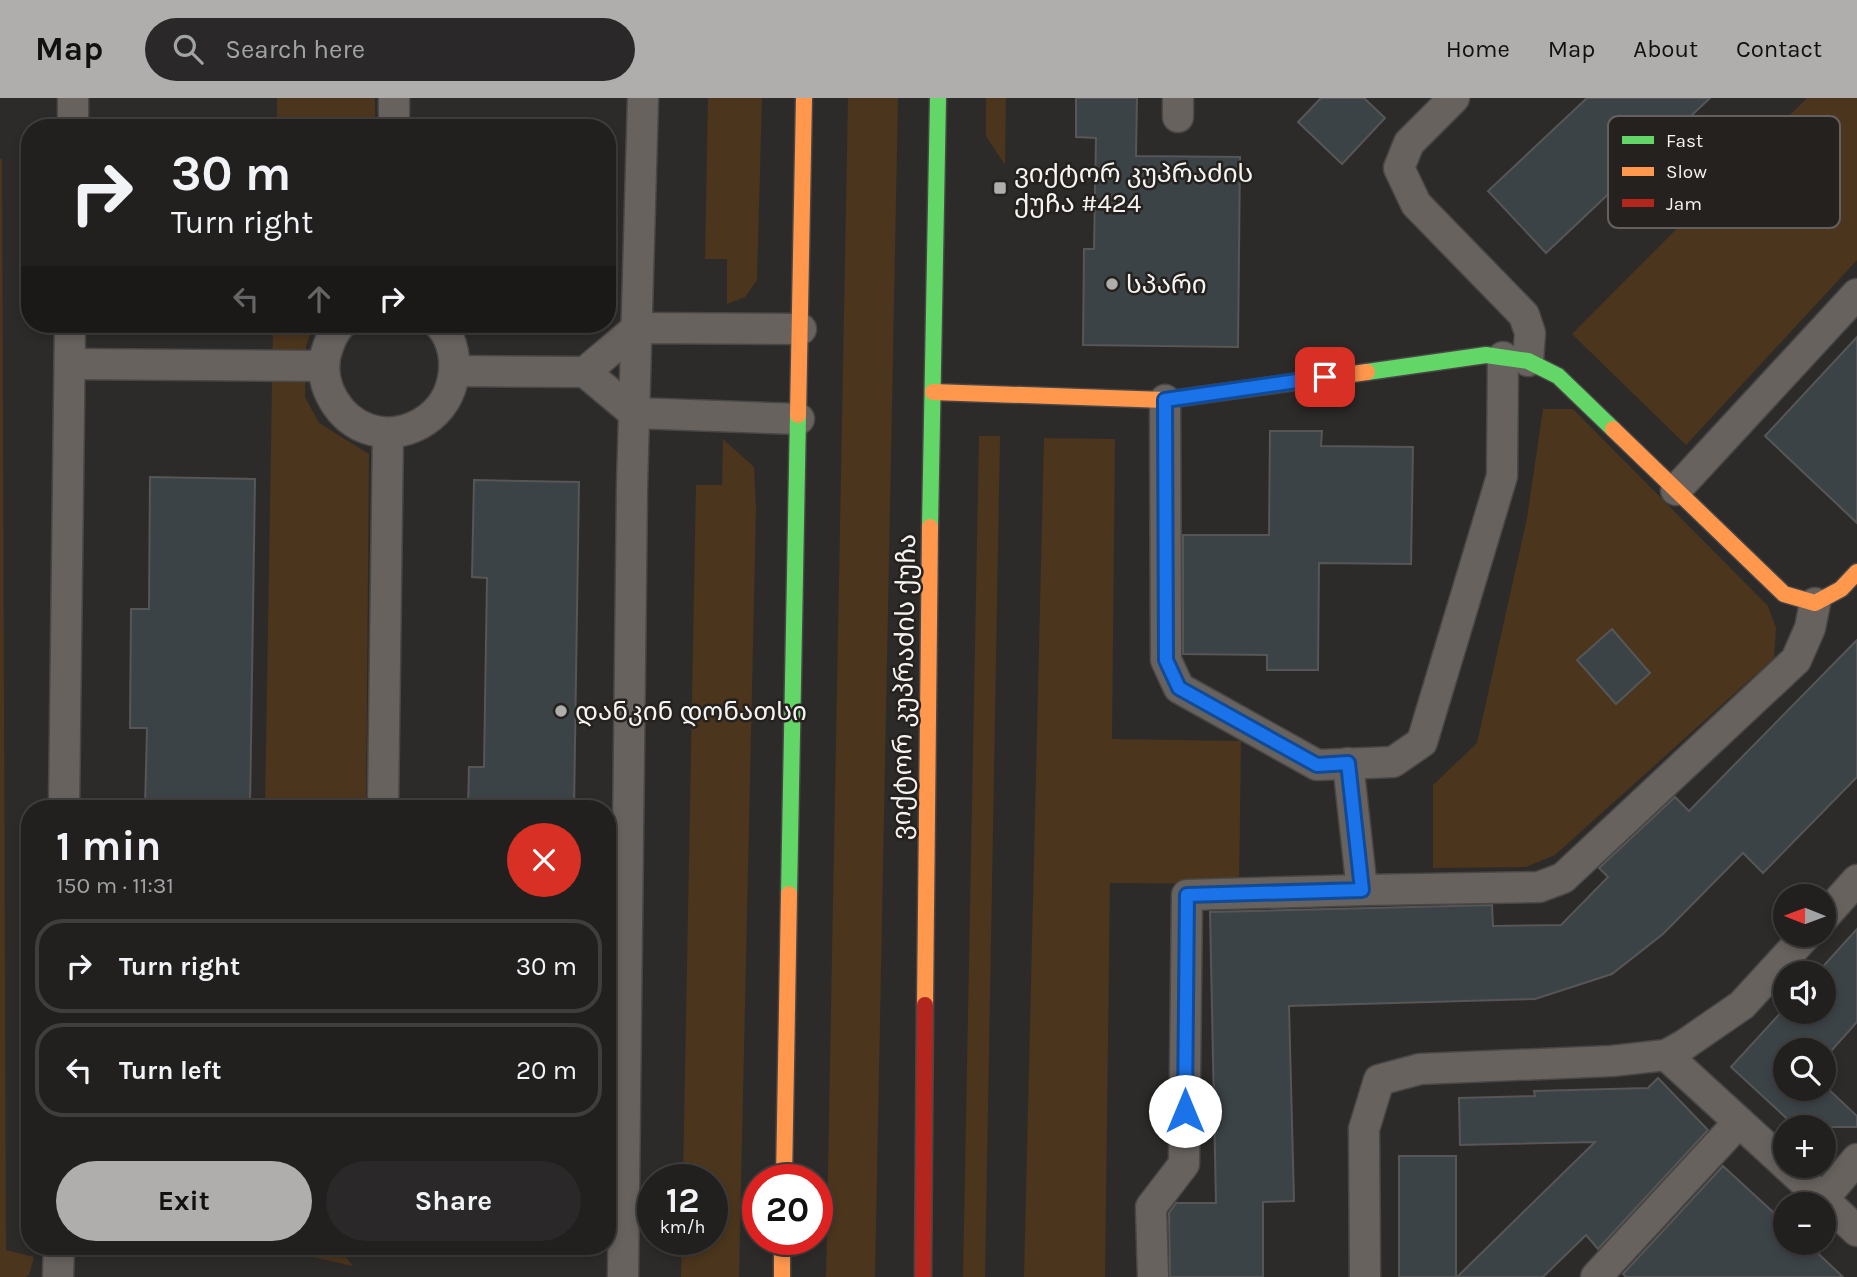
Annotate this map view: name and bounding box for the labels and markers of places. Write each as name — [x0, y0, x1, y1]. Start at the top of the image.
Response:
place label: ვიქტორ კუპრაძის ქუჩა #424 — [1014, 158, 1253, 219]
marker: ვიქტორ კუპრაძის ქუჩა #424 — [992, 180, 1008, 196]
place label: სპარი — [1126, 269, 1207, 300]
marker: სპარი — [1104, 276, 1120, 292]
pin — [1295, 347, 1355, 407]
place label: დანკინ დონათსი — [575, 696, 807, 727]
marker: დანკინ დონათსი — [553, 703, 569, 719]

